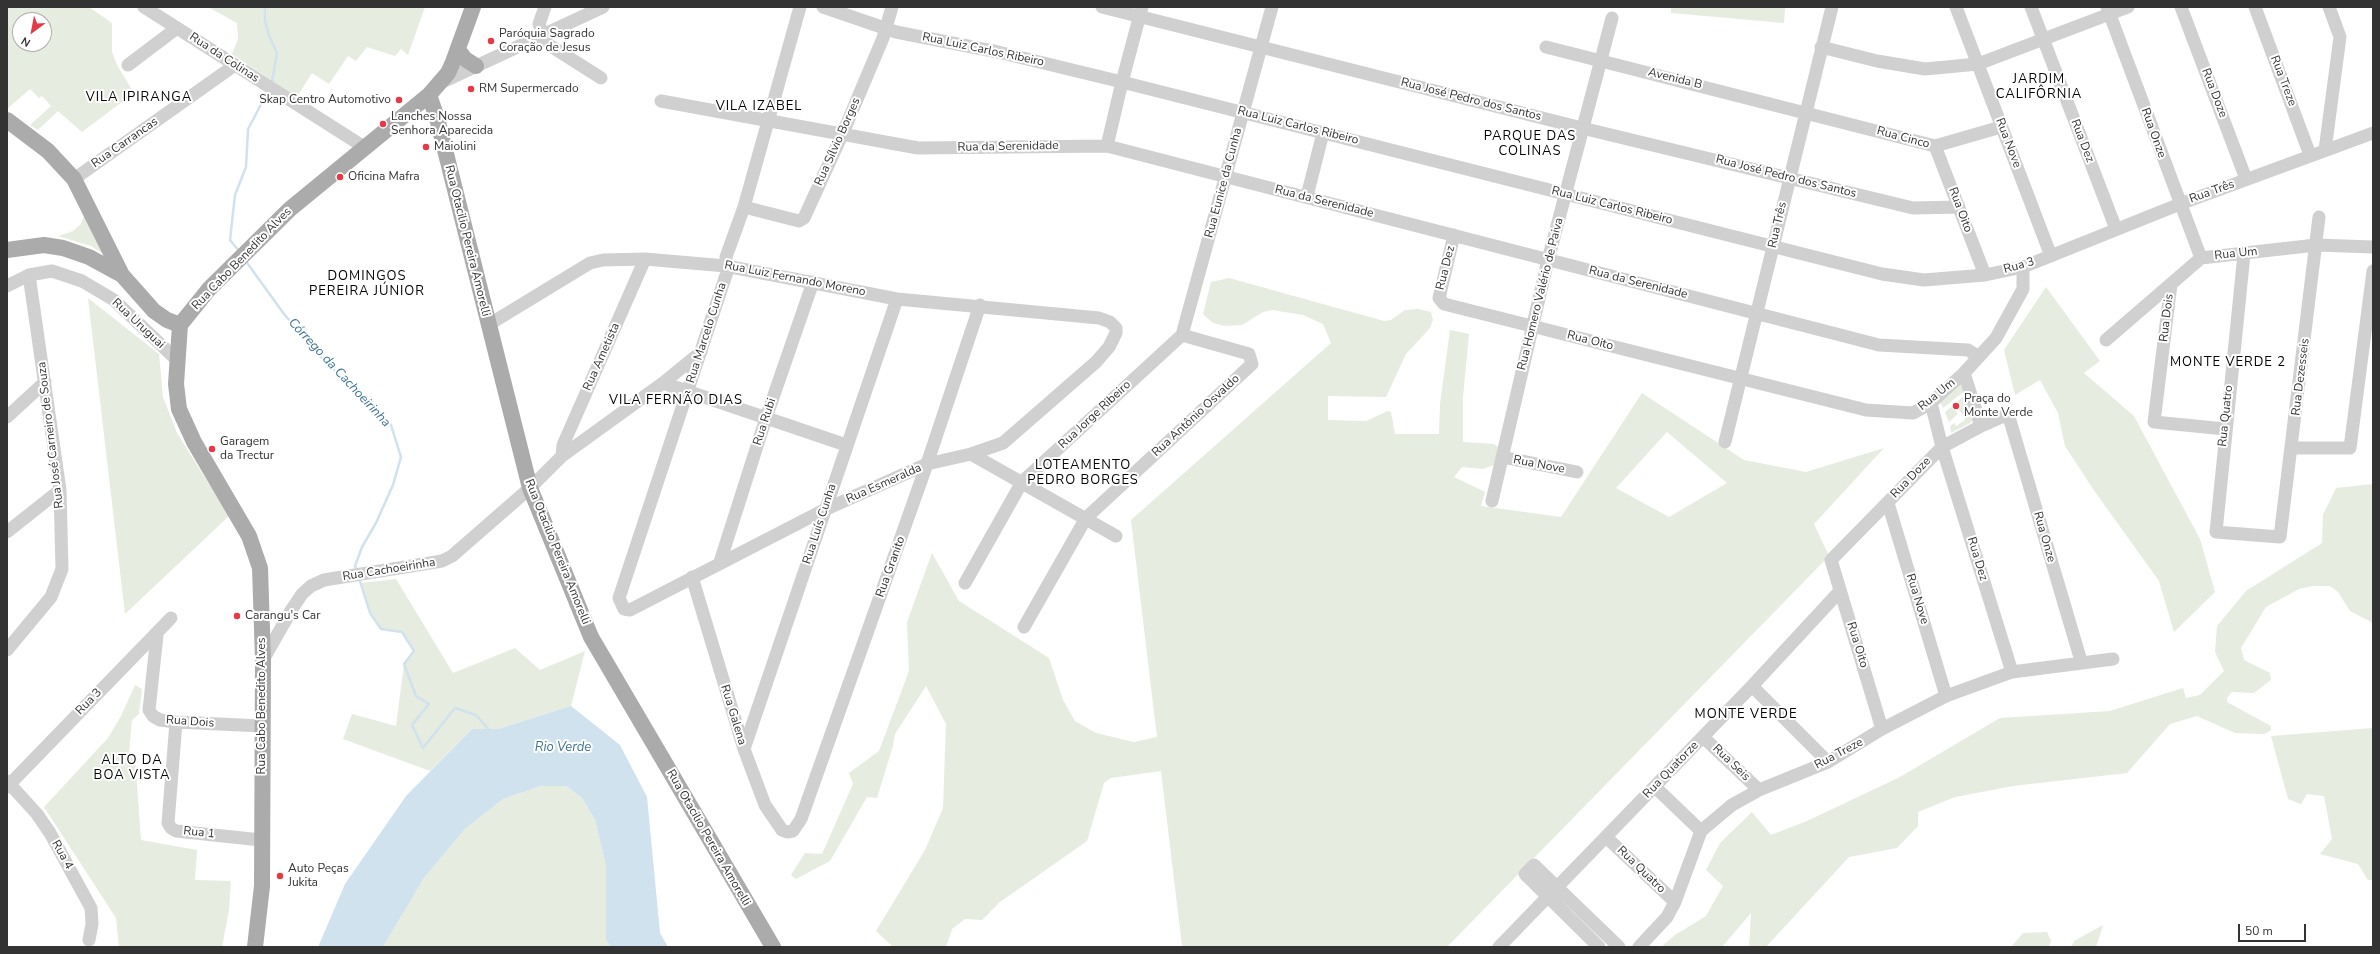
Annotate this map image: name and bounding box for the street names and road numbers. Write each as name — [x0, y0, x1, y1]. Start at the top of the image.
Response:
street label: Rua da Colinas — [186, 30, 262, 86]
street label: Rua Luiz Carlos Ribeiro — [921, 30, 1045, 70]
street label: Rua Treze — [2267, 54, 2299, 108]
street label: Avenida B — [1647, 65, 1703, 93]
street label: Rua Doze — [2198, 66, 2230, 120]
street label: Rua José Pedro dos Santos — [1399, 76, 1543, 124]
street label: Rua Sílvio Borges — [812, 96, 864, 188]
street label: Rua Luiz Carlos Ribeiro — [1236, 104, 1360, 148]
street label: Rua Onze — [2137, 106, 2169, 160]
street label: Rua Carrancas — [89, 115, 161, 171]
street label: Rua Nove — [1992, 116, 2024, 170]
street label: Rua Dez — [2067, 117, 2097, 165]
street label: Rua Cinco — [1875, 124, 1931, 152]
street label: Rua Eunice da Cunha — [1202, 126, 1246, 240]
street label: Rua da Serenidade — [957, 139, 1059, 155]
street label: Rua José Pedro dos Santos — [1714, 153, 1858, 201]
street label: Rua Otacilio Pereira Amorelli — [441, 164, 493, 318]
street label: Rua Três — [2188, 177, 2236, 207]
street label: Rua da Serenidade — [1273, 183, 1375, 221]
street label: Rua Luiz Carlos Ribeiro — [1550, 184, 1674, 228]
street label: Rua Oito — [1945, 185, 1975, 235]
street label: Rua Três — [1766, 201, 1790, 249]
street label: Rua Cabo Benedito Alves — [189, 205, 295, 313]
street label: Rua Homero Valério de Paiva — [1515, 216, 1567, 372]
street label: Rua Dez — [1434, 244, 1458, 292]
street label: Rua Um — [2214, 245, 2258, 263]
street label: Rua 3 — [2002, 255, 2036, 277]
street label: Rua Luiz Fernando Moreno — [723, 258, 867, 300]
street label: Rua da Serenidade — [1587, 264, 1689, 302]
street label: Rua Marcelo Cunha — [684, 281, 730, 385]
street label: Rua Dois — [2157, 293, 2177, 343]
street label: Rua Uruguai — [109, 296, 167, 352]
street label: Rua Ametista — [581, 321, 623, 393]
street label: Rua Oito — [1565, 328, 1615, 354]
street label: Rua Dezesseis — [2289, 338, 2313, 416]
street label: Rua José Carneiro de Souza — [35, 361, 67, 509]
street label: Rua Antônio Osvaldo — [1149, 372, 1243, 460]
street label: Rua Um — [1916, 376, 1958, 414]
street label: Rua Jorge Ribeiro — [1056, 378, 1134, 452]
street label: Rua Quatro — [2216, 385, 2236, 447]
street label: Rua Rubi — [751, 397, 779, 447]
street label: Rua Nove — [1512, 453, 1566, 477]
street label: Rua Doze — [1888, 454, 1934, 502]
street label: Rua Esmeralda — [844, 461, 924, 507]
street label: Rua Otacilio Pereira Amorelli — [521, 477, 593, 627]
street label: Rua Luís Cunha — [800, 482, 840, 566]
street label: Rua Onze — [2030, 510, 2058, 564]
street label: Rua Granito — [873, 535, 909, 599]
street label: Rua Dez — [1964, 535, 1990, 583]
street label: Rua Cachoeirinha — [342, 556, 436, 584]
street label: Rua Nove — [1902, 572, 1932, 626]
street label: Rua Oito — [1843, 620, 1871, 670]
street label: Rua Cabo Benedito Alves — [255, 638, 269, 774]
street label: Rua Galena — [717, 683, 749, 747]
street label: Rua 3 — [73, 686, 105, 718]
street label: Rua Dois — [165, 713, 215, 731]
street label: Rua Treze — [1812, 735, 1866, 773]
street label: Rua Quatorze — [1640, 739, 1702, 801]
street label: Rua Seis — [1709, 742, 1753, 784]
street label: Rua Otacilio Pereira Amorelli — [663, 767, 753, 909]
street label: Rua 1 — [183, 824, 215, 842]
street label: Rua 4 — [48, 838, 76, 872]
street label: Rua Quatro — [1614, 843, 1668, 897]

